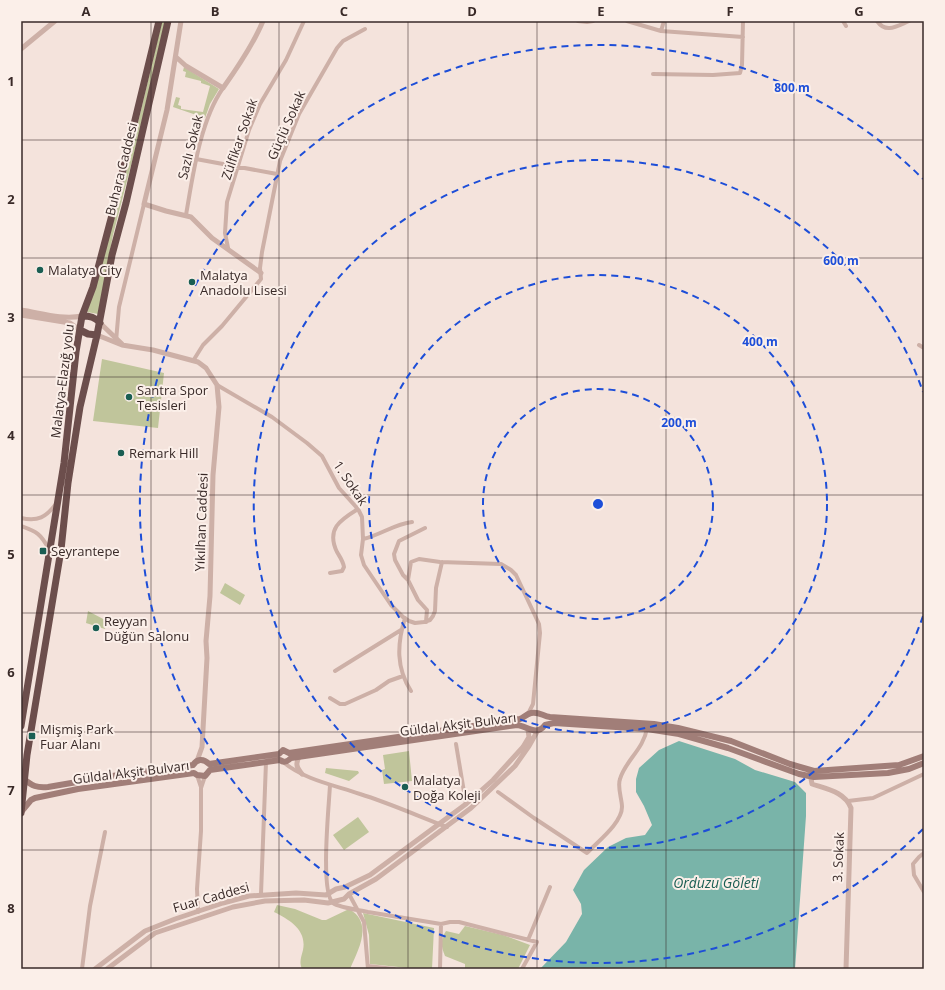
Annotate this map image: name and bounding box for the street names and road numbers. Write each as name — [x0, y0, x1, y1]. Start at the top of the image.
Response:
street label: Güçlü Sokak — [263, 87, 309, 163]
street label: Zülfikar Sokak — [217, 96, 261, 182]
street label: Sazlı Sokak — [173, 113, 207, 181]
street label: Buhara Caddesi — [101, 120, 141, 218]
street label: Malatya-Elazığ yolu — [46, 323, 78, 439]
street label: 1. Sokak — [330, 457, 373, 509]
street label: Yıkılhan Caddesi — [190, 472, 212, 572]
street label: Güldal Akşit Bulvarı — [399, 708, 517, 740]
street label: Güldal Akşit Bulvarı — [72, 756, 190, 788]
street label: 3. Sokak — [828, 832, 848, 882]
street label: Fuar Caddesi — [171, 878, 251, 916]

